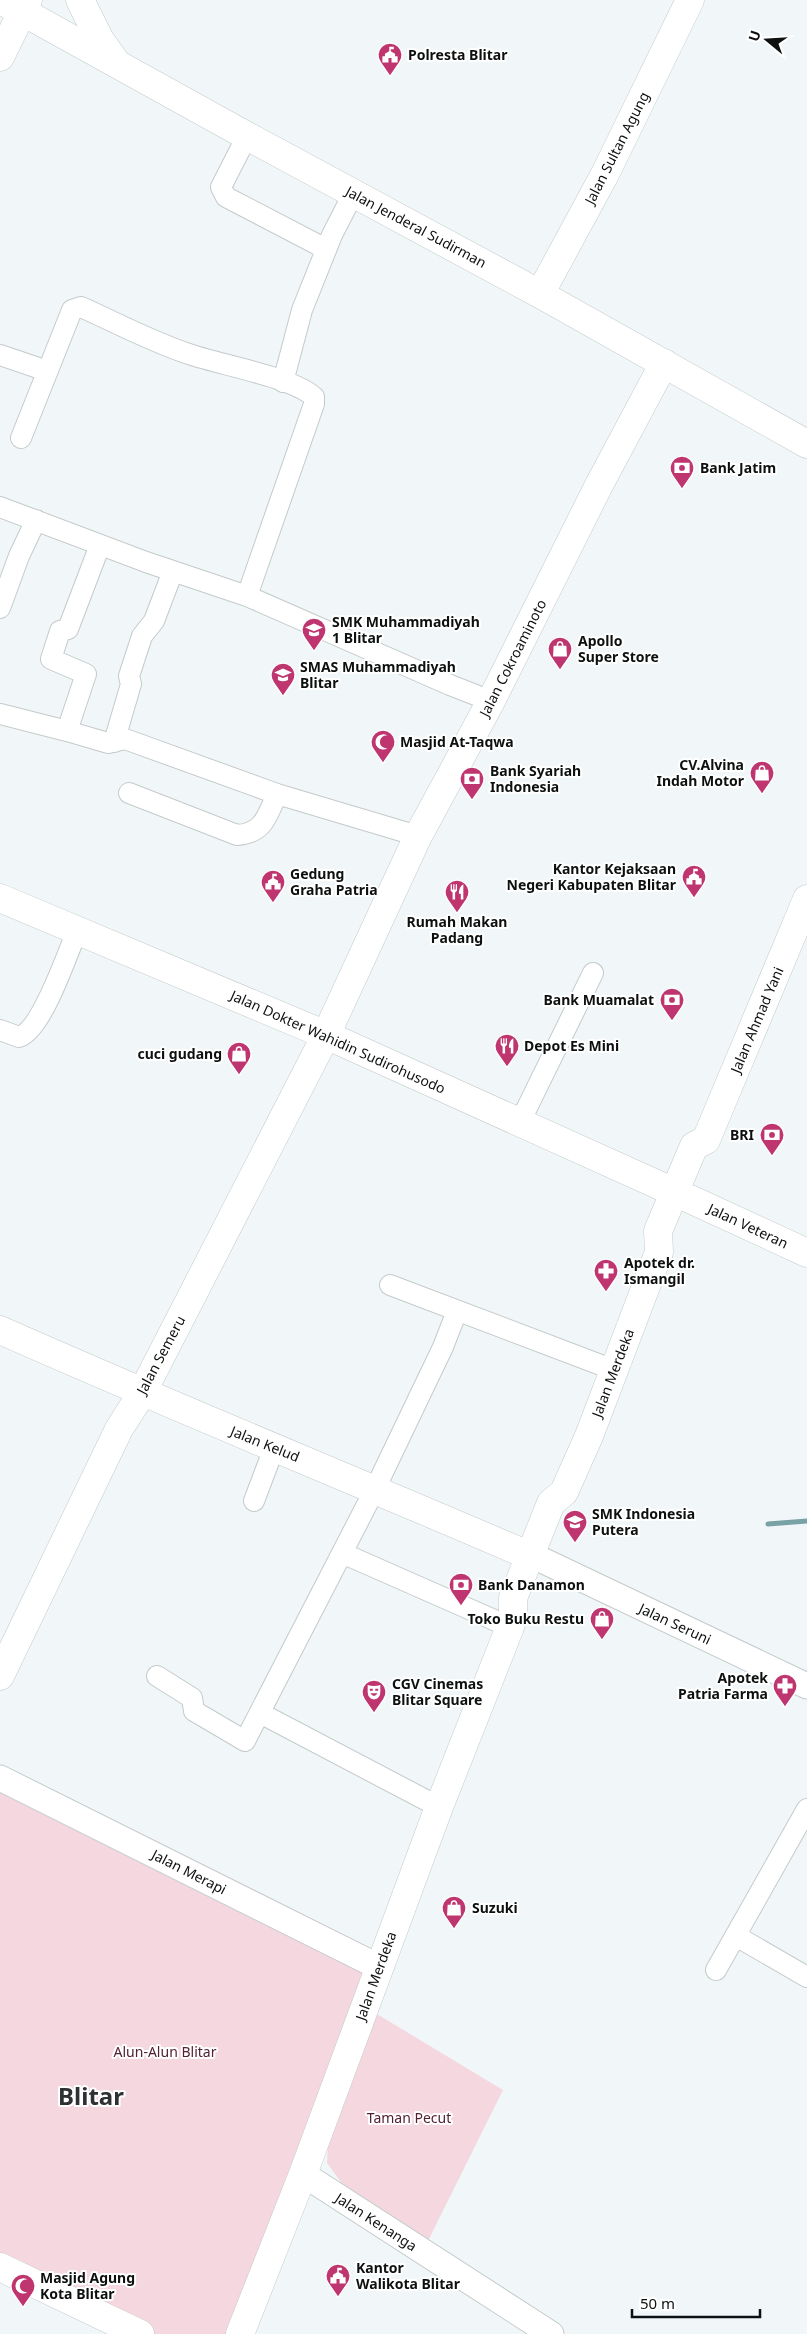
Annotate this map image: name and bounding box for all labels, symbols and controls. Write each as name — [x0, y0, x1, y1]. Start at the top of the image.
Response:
north arrow — [742, 15, 792, 65]
text: U — [743, 28, 765, 44]
public building icon: Polresta Blitar — [377, 42, 403, 76]
place label: Polresta Blitar — [408, 45, 508, 64]
street label: Jalan Sultan Agung — [579, 88, 653, 209]
street label: Jalan Jenderal Sudirman — [341, 180, 490, 272]
bank icon: Bank Jatim — [669, 455, 695, 489]
place label: Bank Jatim — [700, 458, 776, 477]
street label: Jalan Cokroaminoto — [474, 596, 550, 722]
place label: SMK Muhammadiyah 1 Blitar — [332, 612, 480, 647]
school or university icon: SMK Muhammadiyah 1 Blitar — [301, 617, 327, 651]
place label: Apollo Super Store — [578, 631, 659, 666]
shop icon: Apollo Super Store — [547, 636, 573, 670]
place label: SMAS Muhammadiyah Blitar — [300, 657, 456, 692]
school or university icon: SMAS Muhammadiyah Blitar — [270, 662, 296, 696]
mosque icon: Masjid At-Taqwa — [370, 729, 396, 763]
place label: Masjid At-Taqwa — [400, 732, 514, 751]
place label: CV.Alvina Indah Motor — [656, 755, 745, 790]
shop icon: CV.Alvina Indah Motor — [749, 760, 775, 794]
place label: Bank Syariah Indonesia — [490, 761, 581, 796]
bank icon: Bank Syariah Indonesia — [459, 766, 485, 800]
place label: Kantor Kejaksaan Negeri Kabupaten Blitar — [507, 859, 677, 894]
place label: Gedung Graha Patria — [290, 864, 378, 899]
public building icon: Kantor Kejaksaan Negeri Kabupaten Blitar — [681, 864, 707, 898]
public building icon: Gedung Graha Patria — [260, 869, 286, 903]
restaurant icon: Rumah Makan Padang — [444, 879, 470, 913]
place label: Rumah Makan Padang — [407, 912, 507, 947]
street label: Jalan Ahmad Yani — [725, 964, 787, 1078]
street label: Jalan Dokter Wahidin Sudirohusodo — [226, 985, 449, 1098]
bank icon: Bank Muamalat — [659, 987, 685, 1021]
place label: Bank Muamalat — [544, 990, 654, 1009]
restaurant icon: Depot Es Mini — [494, 1033, 520, 1067]
place label: Depot Es Mini — [524, 1036, 619, 1055]
shop icon: cuci gudang — [226, 1041, 252, 1075]
place label: cuci gudang — [137, 1044, 222, 1063]
bank icon: BRI — [759, 1122, 785, 1156]
place label: BRI — [730, 1125, 754, 1144]
street label: Jalan Veteran — [703, 1198, 791, 1252]
place label: Apotek dr. Ismangil — [624, 1253, 695, 1288]
pharmacy icon: Apotek dr. Ismangil — [593, 1258, 619, 1292]
street label: Jalan Semeru — [131, 1312, 189, 1399]
street label: Jalan Merdeka — [586, 1326, 638, 1422]
street label: Jalan Kelud — [226, 1420, 303, 1466]
place label: SMK Indonesia Putera — [592, 1504, 695, 1539]
school or university icon: SMK Indonesia Putera — [562, 1509, 588, 1543]
bank icon: Bank Danamon — [448, 1572, 474, 1606]
place label: Bank Danamon — [478, 1575, 585, 1594]
street label: Jalan Seruni — [634, 1598, 714, 1649]
shop icon: Toko Buku Restu — [589, 1606, 615, 1640]
place label: Toko Buku Restu — [468, 1609, 584, 1628]
place label: Apotek Patria Farma — [678, 1668, 768, 1703]
pharmacy icon: Apotek Patria Farma — [772, 1673, 798, 1707]
place label: CGV Cinemas Blitar Square — [392, 1674, 483, 1709]
theatre icon: CGV Cinemas Blitar Square — [361, 1679, 387, 1713]
street label: Jalan Merapi — [147, 1844, 230, 1899]
shop icon: Suzuki — [441, 1895, 467, 1929]
place label: Suzuki — [472, 1898, 518, 1917]
street label: Jalan Merdeka — [350, 1929, 400, 2025]
park label: Alun-Alun Blitar — [114, 2042, 217, 2061]
district label: Blitar — [58, 2079, 124, 2112]
park label: Taman Pecut — [367, 2108, 451, 2127]
street label: Jalan Kenanga — [330, 2187, 421, 2255]
place label: Kantor Walikota Blitar — [356, 2258, 461, 2293]
public building icon: Kantor Walikota Blitar — [325, 2263, 351, 2297]
place label: Masjid Agung Kota Blitar — [40, 2268, 135, 2303]
mosque icon: Masjid Agung Kota Blitar — [10, 2273, 36, 2307]
scale bar — [632, 2286, 760, 2318]
text: 50 m — [640, 2293, 675, 2313]

